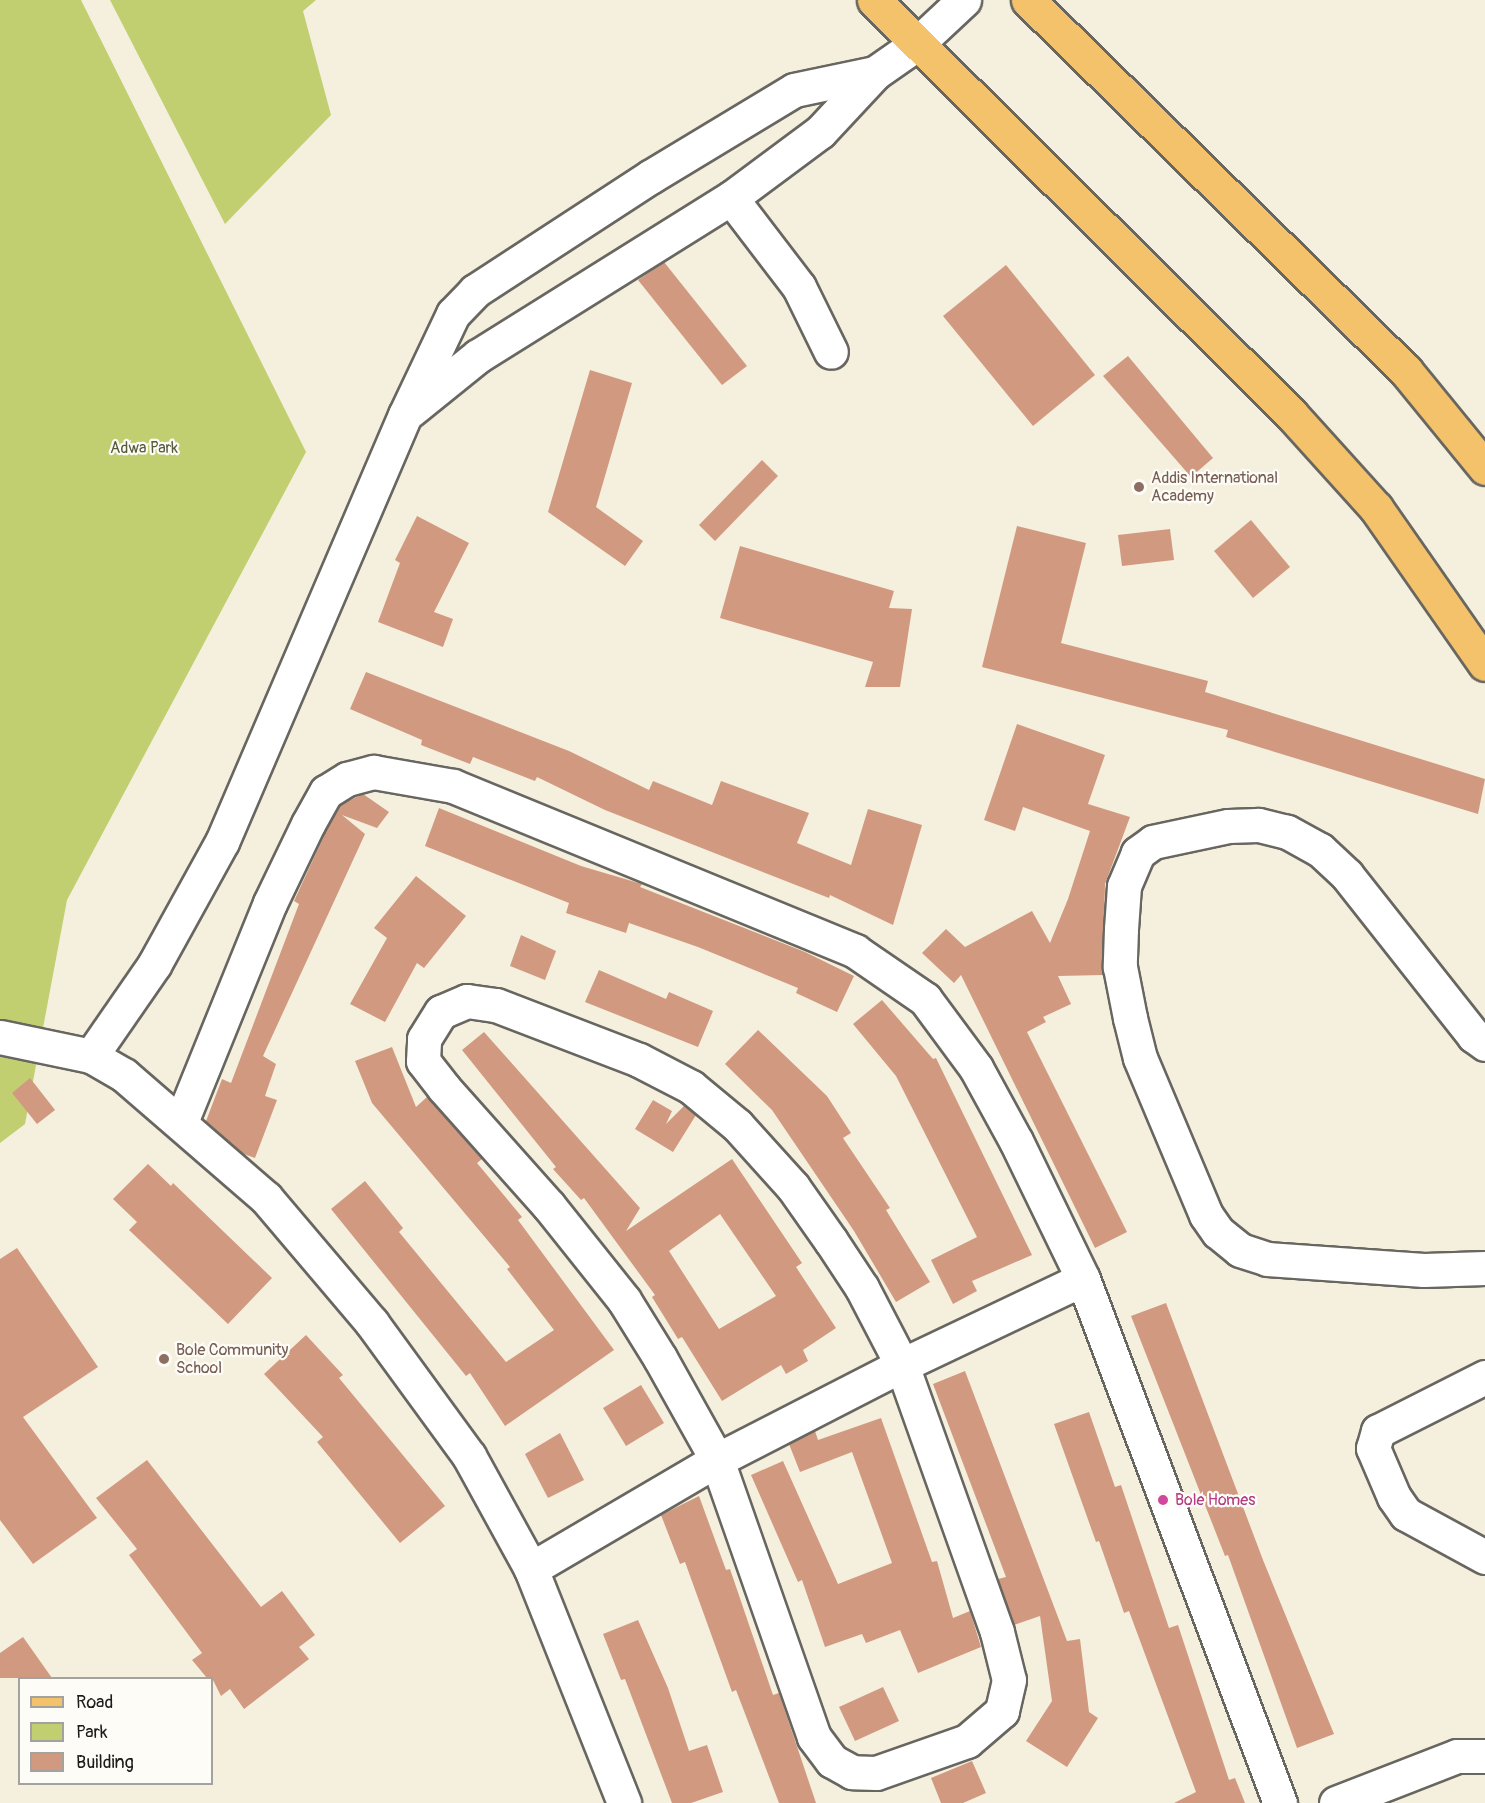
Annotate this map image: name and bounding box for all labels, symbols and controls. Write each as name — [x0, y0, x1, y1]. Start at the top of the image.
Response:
park label: Adwa Park — [110, 438, 178, 458]
place label: Addis International Academy — [1151, 468, 1278, 506]
marker: Addis International Academy — [1132, 480, 1146, 494]
place label: Bole Community School — [176, 1340, 288, 1378]
marker: Bole Community School — [157, 1352, 171, 1366]
place label: Bole Homes — [1175, 1490, 1255, 1510]
marker: Bole Homes — [1156, 1493, 1170, 1507]
legend — [18, 1677, 213, 1785]
text: Road — [76, 1691, 113, 1714]
text: Park — [76, 1721, 108, 1744]
text: Building — [76, 1751, 134, 1774]

